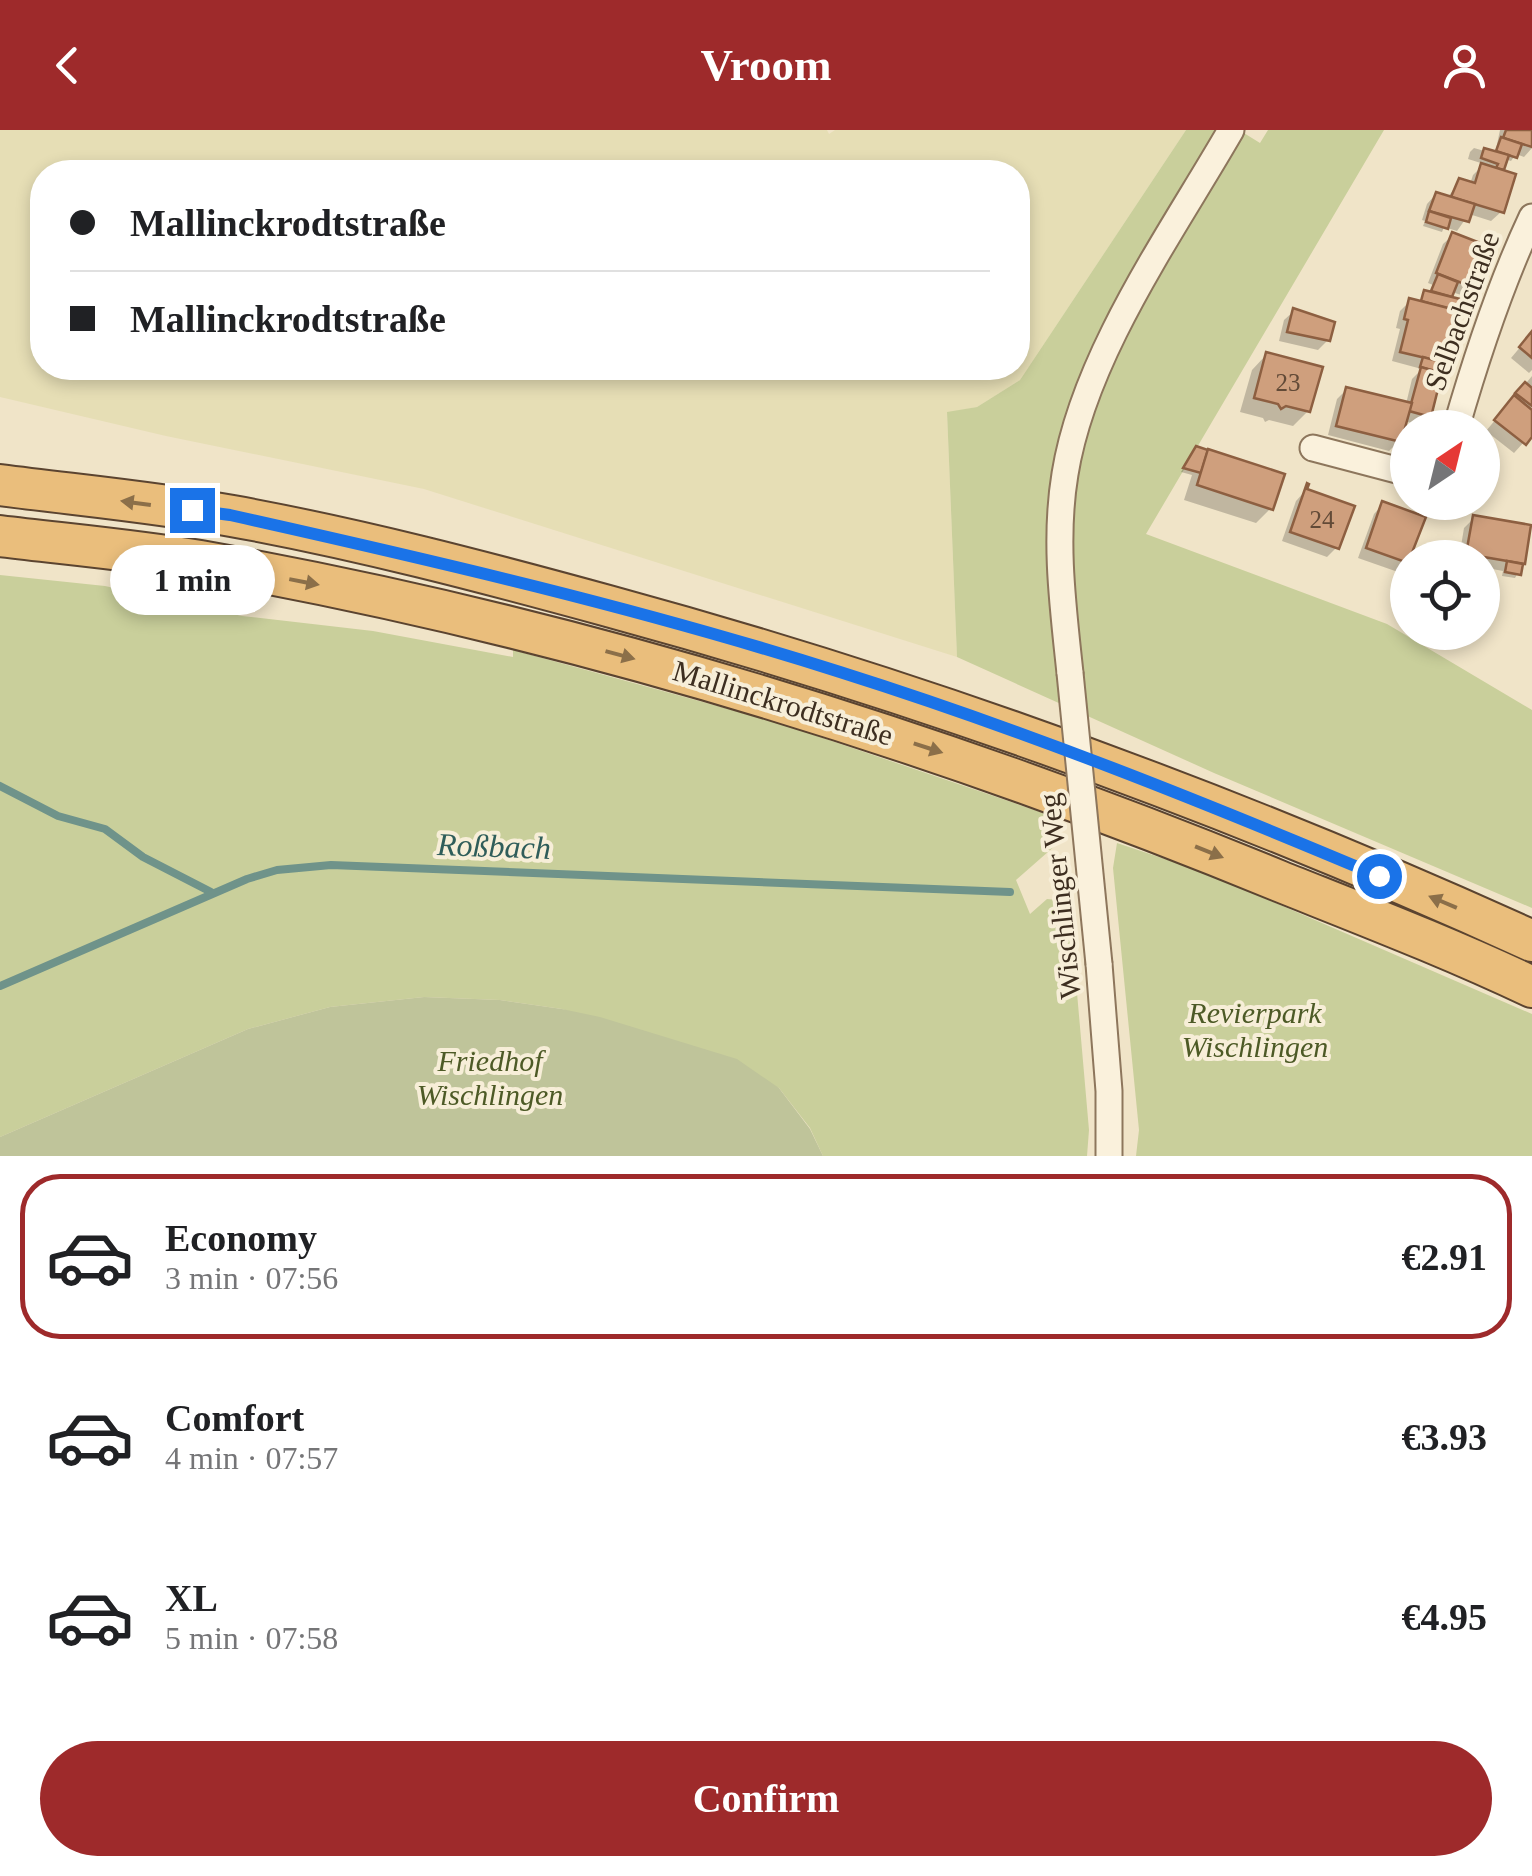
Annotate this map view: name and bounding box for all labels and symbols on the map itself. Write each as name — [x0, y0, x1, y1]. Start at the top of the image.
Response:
street label: Selbachstraße — [1418, 227, 1506, 395]
house number: 23 — [1276, 369, 1301, 396]
north arrow — [1390, 410, 1500, 520]
route end — [170, 488, 215, 533]
one-way arrow — [119, 494, 151, 510]
house number: 24 — [1310, 506, 1335, 533]
callout: 1 min — [110, 545, 274, 615]
one-way arrow — [289, 574, 320, 590]
one-way arrow — [605, 647, 636, 663]
street label: Mallinckrodtstraße — [669, 653, 897, 752]
one-way arrow — [913, 742, 943, 757]
street label: Wischlinger Weg — [1032, 792, 1087, 1001]
water label: Roßbach — [436, 826, 551, 866]
one-way arrow — [1194, 844, 1224, 860]
route start — [1357, 854, 1402, 899]
one-way arrow — [1428, 894, 1458, 910]
park label: Revierpark Wischlingen — [1182, 996, 1328, 1063]
park label: Friedhof Wischlingen — [417, 1044, 563, 1111]

